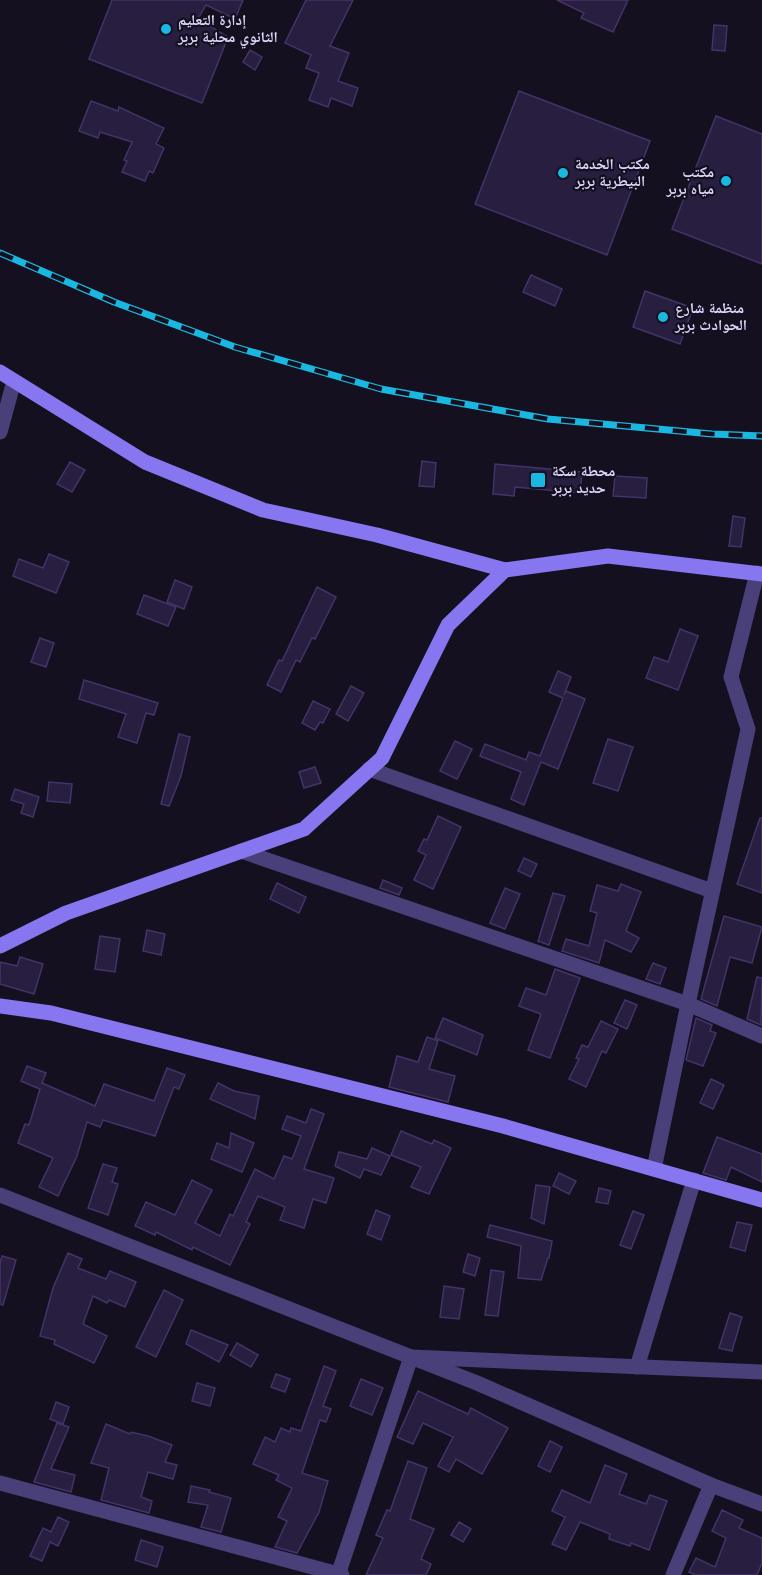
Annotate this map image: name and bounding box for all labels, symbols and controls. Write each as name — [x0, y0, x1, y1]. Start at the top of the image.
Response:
place label: إدارة التعليم الثانوي محلية بربر — [177, 10, 278, 49]
marker: إدارة التعليم الثانوي محلية بربر — [159, 22, 173, 36]
place label: مكتب الخدمة البيطرية بربر — [574, 154, 650, 190]
place label: مكتب مياه بربر — [665, 162, 714, 198]
marker: مكتب الخدمة البيطرية بربر — [556, 166, 570, 180]
marker: مكتب مياه بربر — [719, 174, 733, 188]
place label: منظمة شارع الحوادث بربر — [674, 298, 747, 334]
marker: منظمة شارع الحوادث بربر — [656, 310, 670, 324]
place label: محطة سكة حديد بربر — [551, 461, 615, 497]
marker: محطة سكة حديد بربر — [529, 471, 547, 489]

